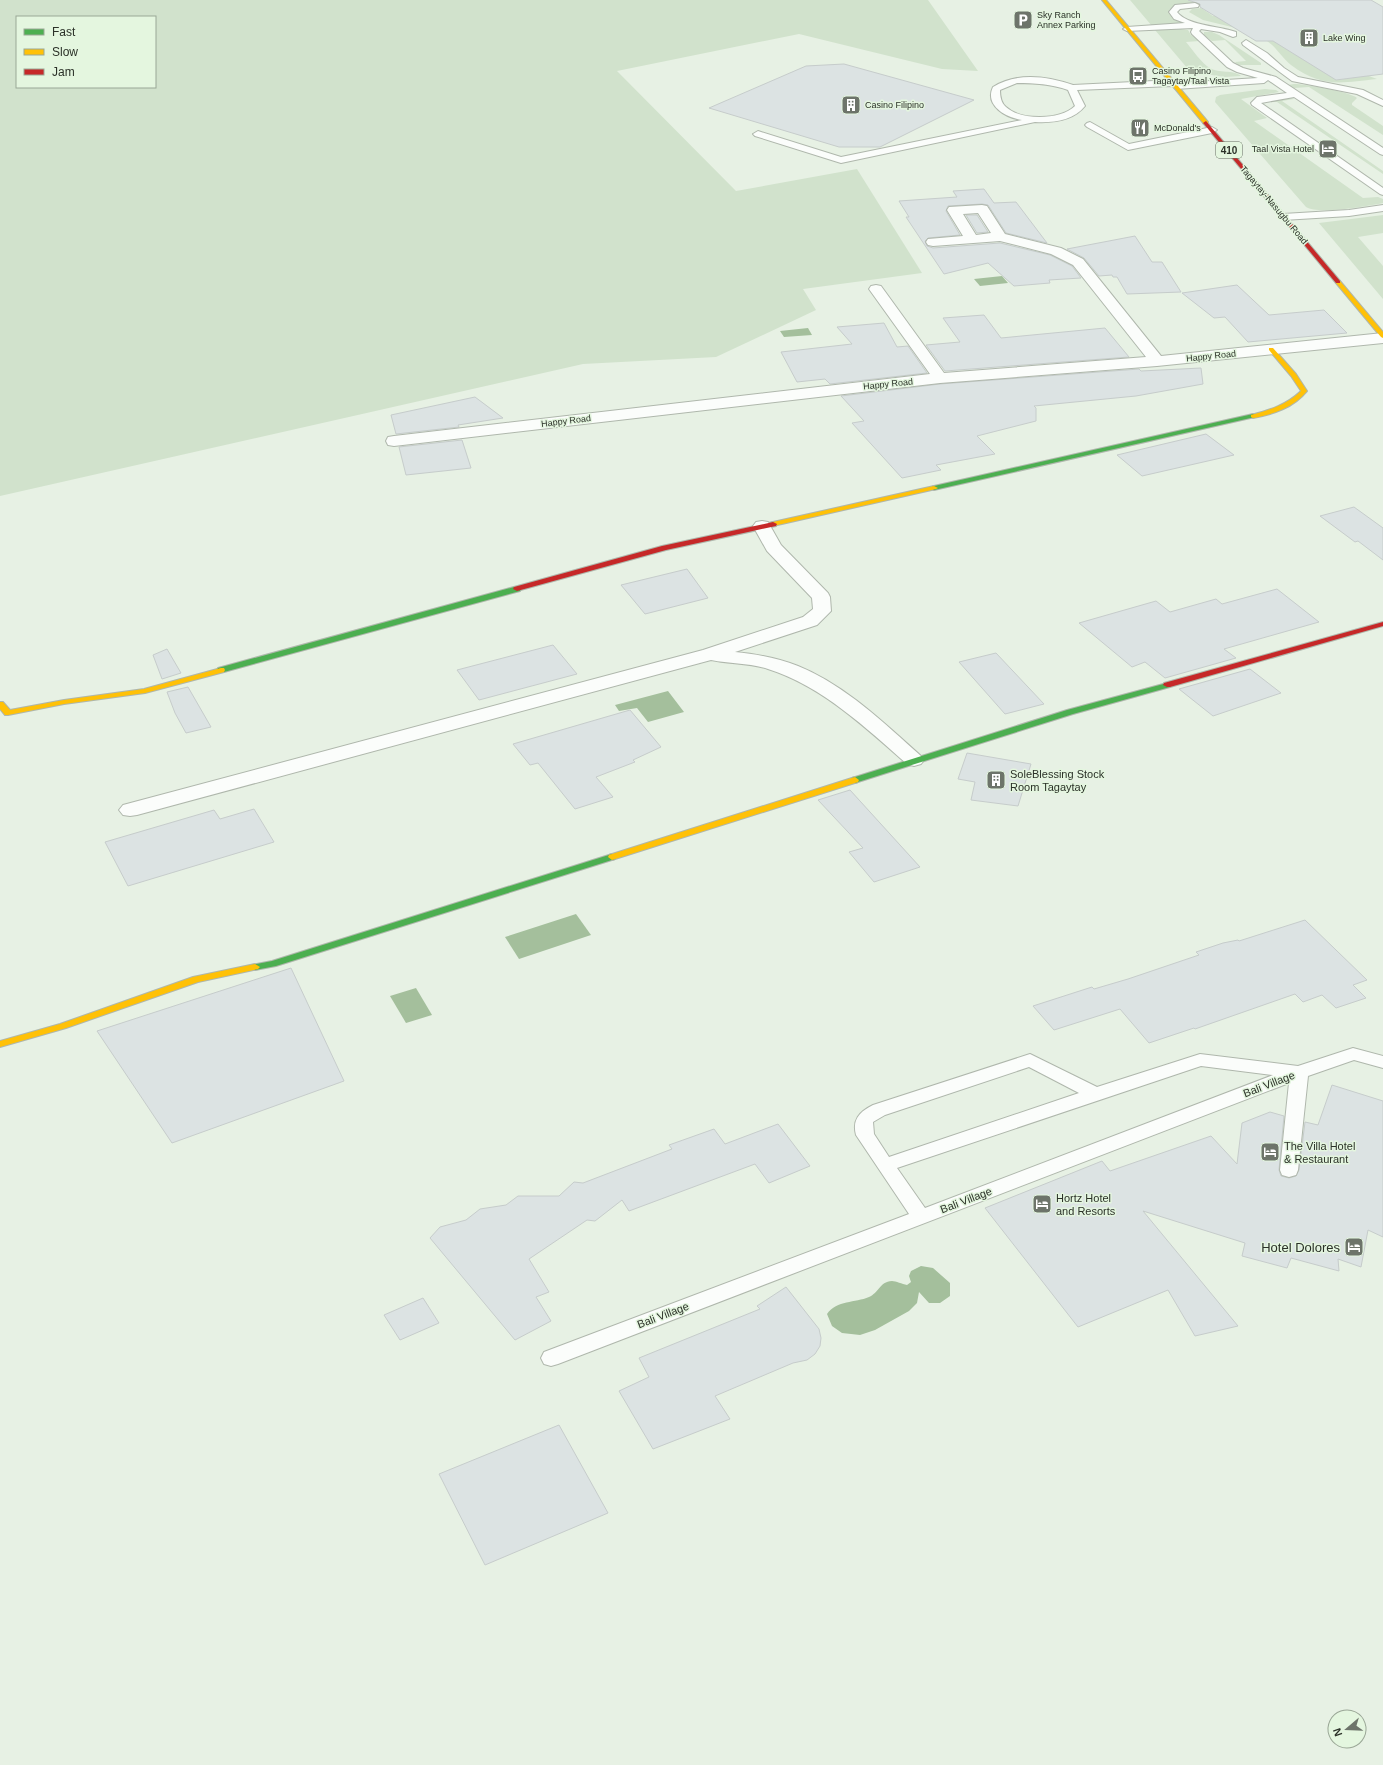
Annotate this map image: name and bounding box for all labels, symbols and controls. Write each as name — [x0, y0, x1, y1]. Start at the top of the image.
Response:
parking icon: Sky Ranch Annex Parking — [1012, 9, 1034, 31]
place label: Sky Ranch Annex Parking — [1037, 10, 1096, 30]
legend — [16, 16, 156, 88]
text: Fast — [52, 25, 76, 39]
building icon: Lake Wing — [1298, 27, 1320, 49]
place label: Lake Wing — [1323, 33, 1366, 43]
text: Slow — [52, 45, 78, 59]
text: Jam — [52, 65, 75, 79]
bus stop icon: Casino Filipino Tagaytay/Taal Vista — [1127, 65, 1149, 87]
place label: Casino Filipino Tagaytay/Taal Vista — [1152, 66, 1229, 86]
building icon: Casino Filipino — [840, 94, 862, 116]
place label: Casino Filipino — [865, 100, 924, 110]
restaurant icon: McDonald's — [1129, 117, 1151, 139]
place label: McDonald's — [1154, 123, 1201, 133]
hotel icon: Taal Vista Hotel — [1317, 138, 1339, 160]
road number: 410 — [1216, 142, 1242, 158]
place label: Taal Vista Hotel — [1252, 144, 1314, 154]
street label: Tagaytay-Nasugbu Road — [1238, 164, 1310, 246]
street label: Happy Road — [1186, 348, 1236, 364]
street label: Happy Road — [863, 376, 913, 392]
street label: Happy Road — [541, 413, 591, 429]
place label: SoleBlessing Stock Room Tagaytay — [1010, 768, 1105, 793]
building icon: SoleBlessing Stock Room Tagaytay — [985, 769, 1007, 791]
street label: Bali Village — [1242, 1069, 1296, 1099]
place label: The Villa Hotel & Restaurant — [1284, 1140, 1355, 1165]
hotel icon: The Villa Hotel & Restaurant — [1259, 1141, 1281, 1163]
street label: Bali Village — [939, 1185, 993, 1215]
place label: Hortz Hotel and Resorts — [1056, 1192, 1116, 1217]
hotel icon: Hortz Hotel and Resorts — [1031, 1193, 1053, 1215]
hotel icon: Hotel Dolores — [1343, 1236, 1365, 1258]
place label: Hotel Dolores — [1261, 1240, 1340, 1255]
street label: Bali Village — [636, 1300, 690, 1330]
north arrow — [1327, 1709, 1367, 1749]
text: N — [1331, 1726, 1345, 1738]

